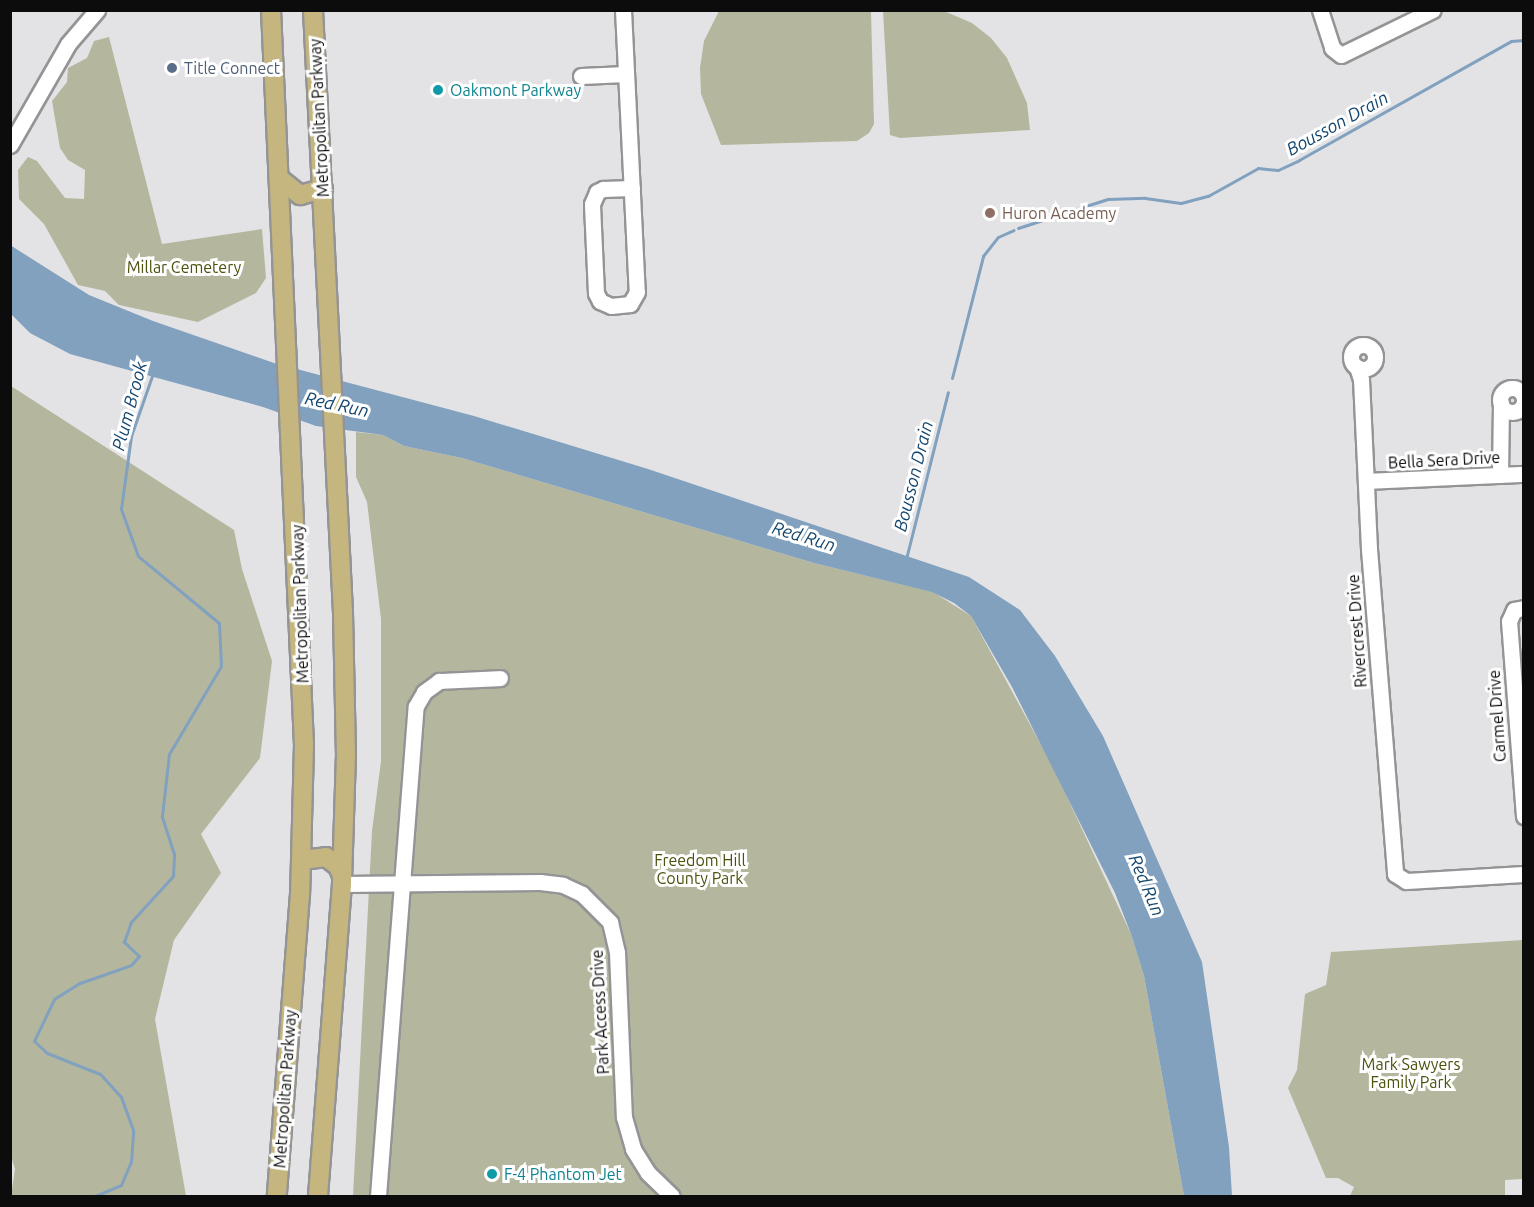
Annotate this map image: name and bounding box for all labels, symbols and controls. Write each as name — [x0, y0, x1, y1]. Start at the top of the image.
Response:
street label: Metropolitan Parkway — [305, 38, 333, 198]
place label: Title Connect — [184, 58, 280, 78]
marker: Title Connect — [165, 61, 179, 75]
place label: Oakmont Parkway — [450, 80, 581, 100]
marker: Oakmont Parkway — [431, 83, 445, 97]
water label: Bousson Drain — [1282, 86, 1392, 160]
place label: Huron Academy — [1002, 203, 1116, 223]
marker: Huron Academy — [983, 206, 997, 220]
park label: Millar Cemetery — [127, 257, 241, 277]
water label: Plum Brook — [107, 359, 151, 453]
water label: Red Run — [303, 387, 371, 421]
water label: Bousson Drain — [889, 418, 937, 534]
street label: Bella Sera Drive — [1387, 447, 1501, 473]
water label: Red Run — [770, 516, 838, 556]
street label: Metropolitan Parkway — [288, 524, 312, 684]
street label: Rivercrest Drive — [1343, 574, 1371, 688]
street label: Carmel Drive — [1484, 669, 1510, 763]
park label: Freedom Hill County Park — [654, 850, 746, 888]
water label: Red Run — [1124, 851, 1170, 919]
street label: Park Access Drive — [587, 949, 613, 1075]
street label: Metropolitan Parkway — [270, 1009, 300, 1169]
park label: Mark Sawyers Family Park — [1362, 1054, 1460, 1092]
place label: F-4 Phantom Jet — [504, 1164, 622, 1184]
marker: F-4 Phantom Jet — [485, 1167, 499, 1181]

